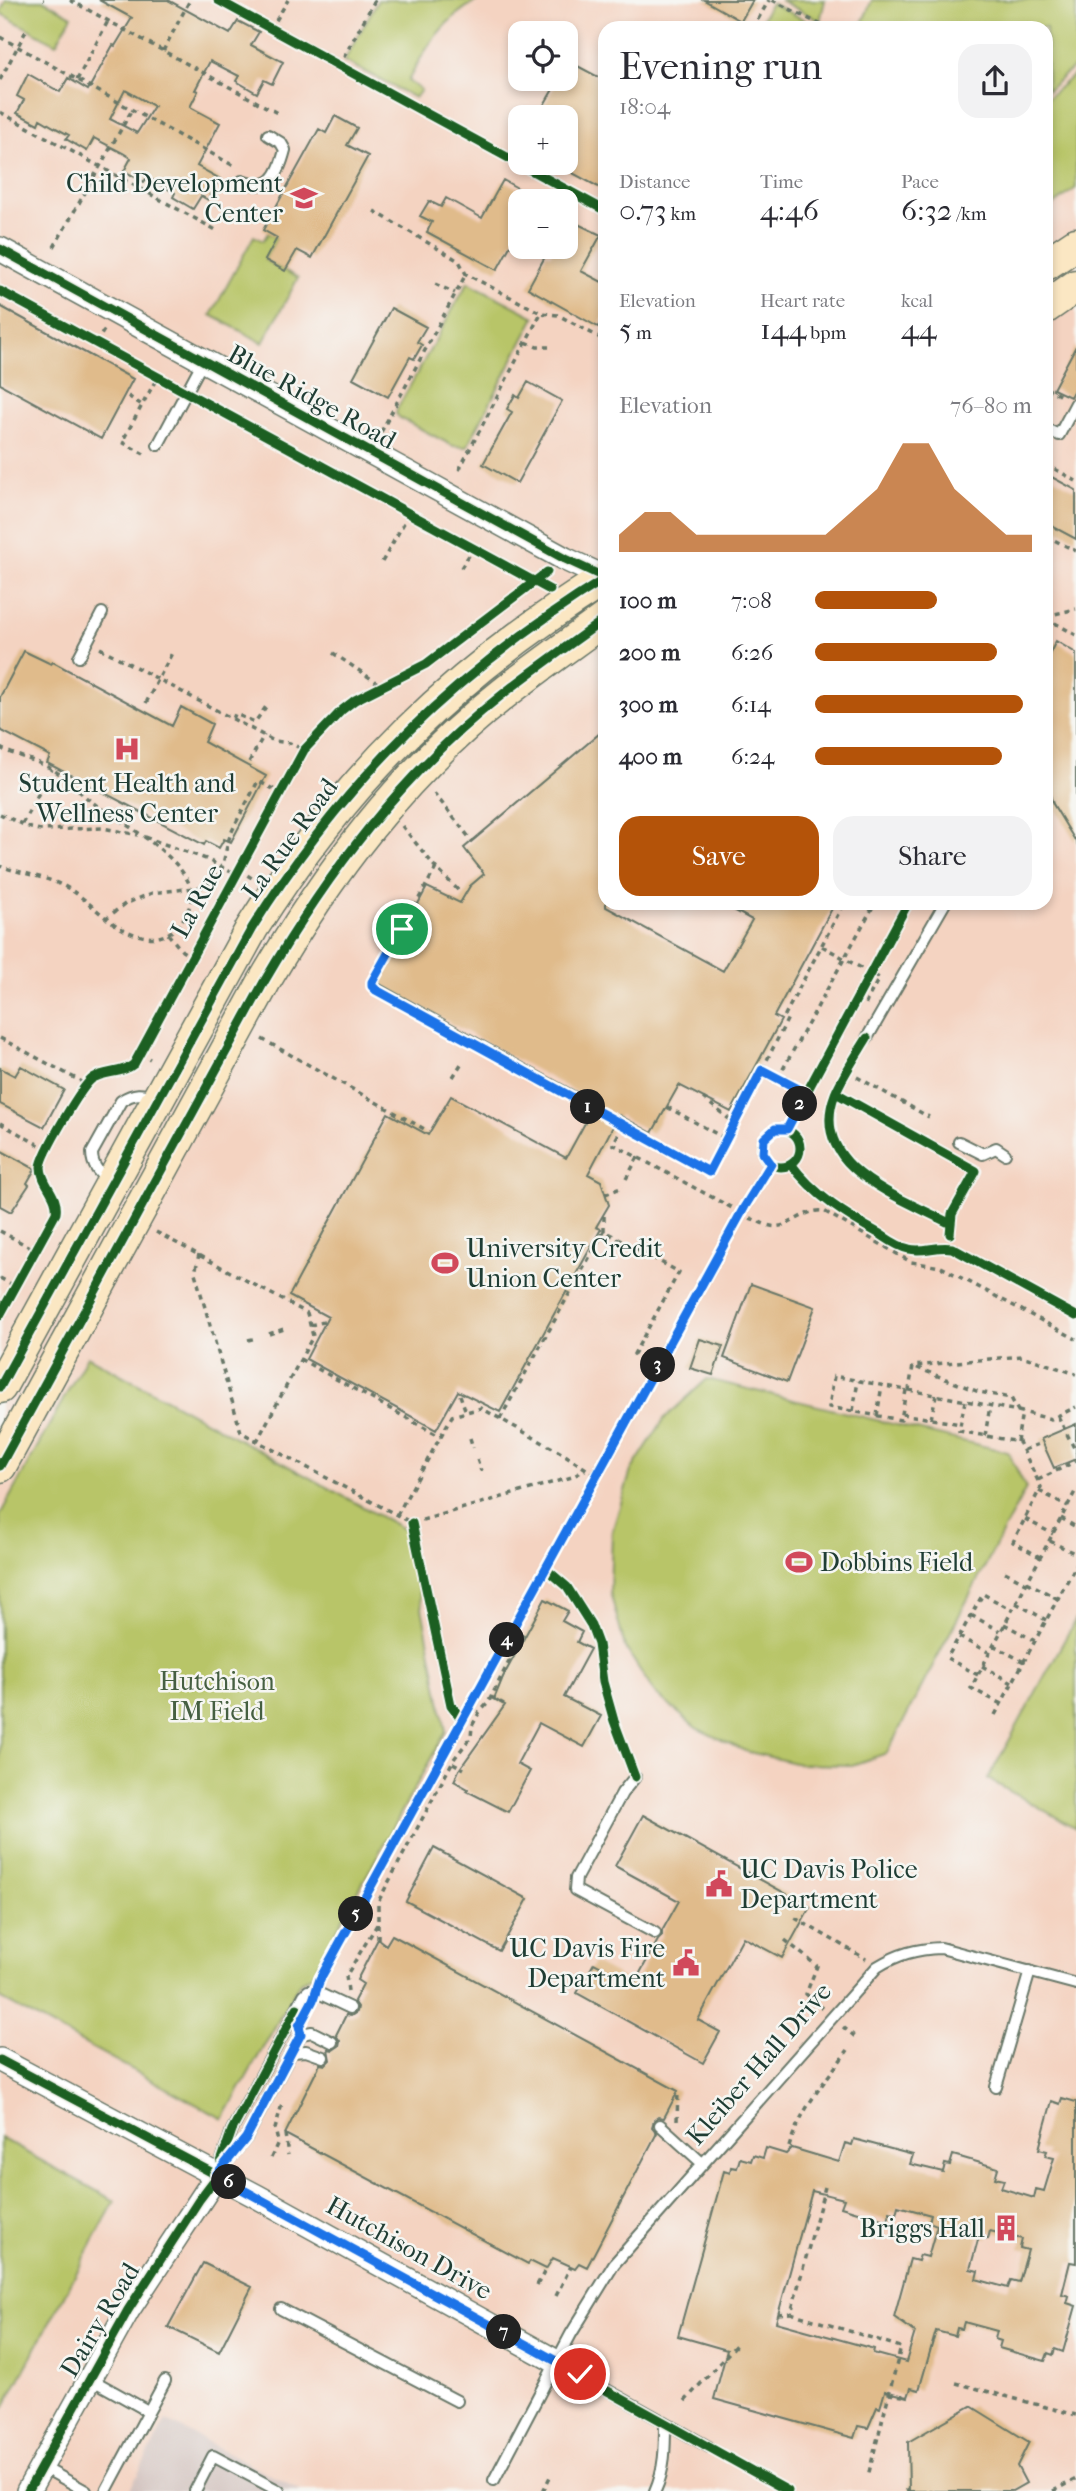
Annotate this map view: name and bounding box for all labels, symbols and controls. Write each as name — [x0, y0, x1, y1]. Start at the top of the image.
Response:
map controls — [508, 21, 578, 259]
button: locate — [508, 21, 578, 91]
text: Evening run — [619, 44, 822, 89]
button: share — [958, 44, 1032, 118]
text: 18:04 — [619, 93, 670, 120]
button: + — [508, 105, 578, 175]
place label: Child Development Center — [66, 168, 284, 229]
text: Distance — [619, 171, 690, 193]
text: Time — [760, 171, 803, 193]
text: Pace — [901, 171, 939, 193]
school or university icon: Child Development Center — [289, 183, 319, 213]
button: − — [508, 189, 578, 259]
text: 0.73 — [619, 193, 666, 228]
text: 4:46 — [760, 193, 819, 228]
text: 6:32 — [901, 193, 952, 228]
text: km — [666, 203, 696, 225]
text: /km — [952, 203, 987, 225]
text: Elevation — [619, 290, 696, 312]
text: Heart rate — [760, 290, 845, 312]
text: kcal — [901, 290, 933, 312]
text: 5 — [619, 312, 632, 347]
text: 144 — [760, 312, 806, 347]
text: 44 — [901, 312, 937, 347]
text: m — [632, 322, 652, 344]
text: bpm — [806, 322, 846, 344]
street label: Blue Ridge Road — [222, 338, 402, 456]
text: Elevation — [619, 392, 712, 419]
text: 76–80 m — [950, 392, 1032, 419]
text: 100 m — [619, 587, 677, 614]
text: 7:08 — [731, 587, 772, 614]
text: 200 m — [619, 639, 680, 666]
text: 6:26 — [731, 639, 773, 666]
text: 300 m — [619, 691, 678, 718]
text: 6:14 — [731, 691, 771, 718]
hospital icon: Student Health and Wellness Center — [112, 734, 142, 764]
text: 400 m — [619, 743, 682, 770]
text: 6:24 — [731, 743, 774, 770]
place label: Student Health and Wellness Center — [19, 768, 236, 829]
street label: La Rue Road — [236, 771, 345, 906]
button: Save — [619, 816, 819, 896]
button: Share — [833, 816, 1032, 896]
street label: La Rue — [164, 859, 230, 943]
pin — [372, 899, 432, 959]
icon: arrive — [383, 910, 421, 948]
pin: 2 — [782, 1086, 818, 1122]
pin: 1 — [570, 1090, 606, 1124]
text: 2 — [795, 1092, 804, 1114]
text: 1 — [584, 1095, 591, 1117]
place label: University Credit Union Center — [466, 1233, 664, 1294]
sports icon: University Credit Union Center — [430, 1248, 460, 1278]
pin: 3 — [640, 1348, 676, 1382]
text: 3 — [654, 1353, 661, 1375]
sports icon: Dobbins Field — [784, 1547, 814, 1577]
place label: Dobbins Field — [820, 1547, 974, 1578]
pin: 4 — [490, 1622, 524, 1658]
text: 4 — [501, 1628, 512, 1650]
park label: Hutchison IM Field — [159, 1666, 275, 1727]
place label: UC Davis Police Department — [740, 1854, 918, 1915]
public building icon: UC Davis Police Department — [704, 1869, 734, 1899]
pin: 5 — [338, 1896, 374, 1932]
text: 5 — [351, 1902, 360, 1924]
place label: UC Davis Fire Department — [509, 1933, 666, 1994]
public building icon: UC Davis Fire Department — [671, 1948, 701, 1978]
street label: Kleiber Hall Drive — [680, 1976, 838, 2152]
pin: 6 — [212, 2164, 246, 2200]
text: 6 — [223, 2170, 234, 2192]
street label: Hutchison Drive — [321, 2190, 497, 2306]
place label: Briggs Hall — [860, 2213, 985, 2244]
building icon: Briggs Hall — [991, 2213, 1021, 2243]
street label: Dairy Road — [54, 2256, 147, 2383]
pin: 7 — [486, 2314, 522, 2350]
text: 7 — [499, 2320, 508, 2342]
pin — [550, 2344, 610, 2404]
icon: check — [561, 2355, 599, 2393]

